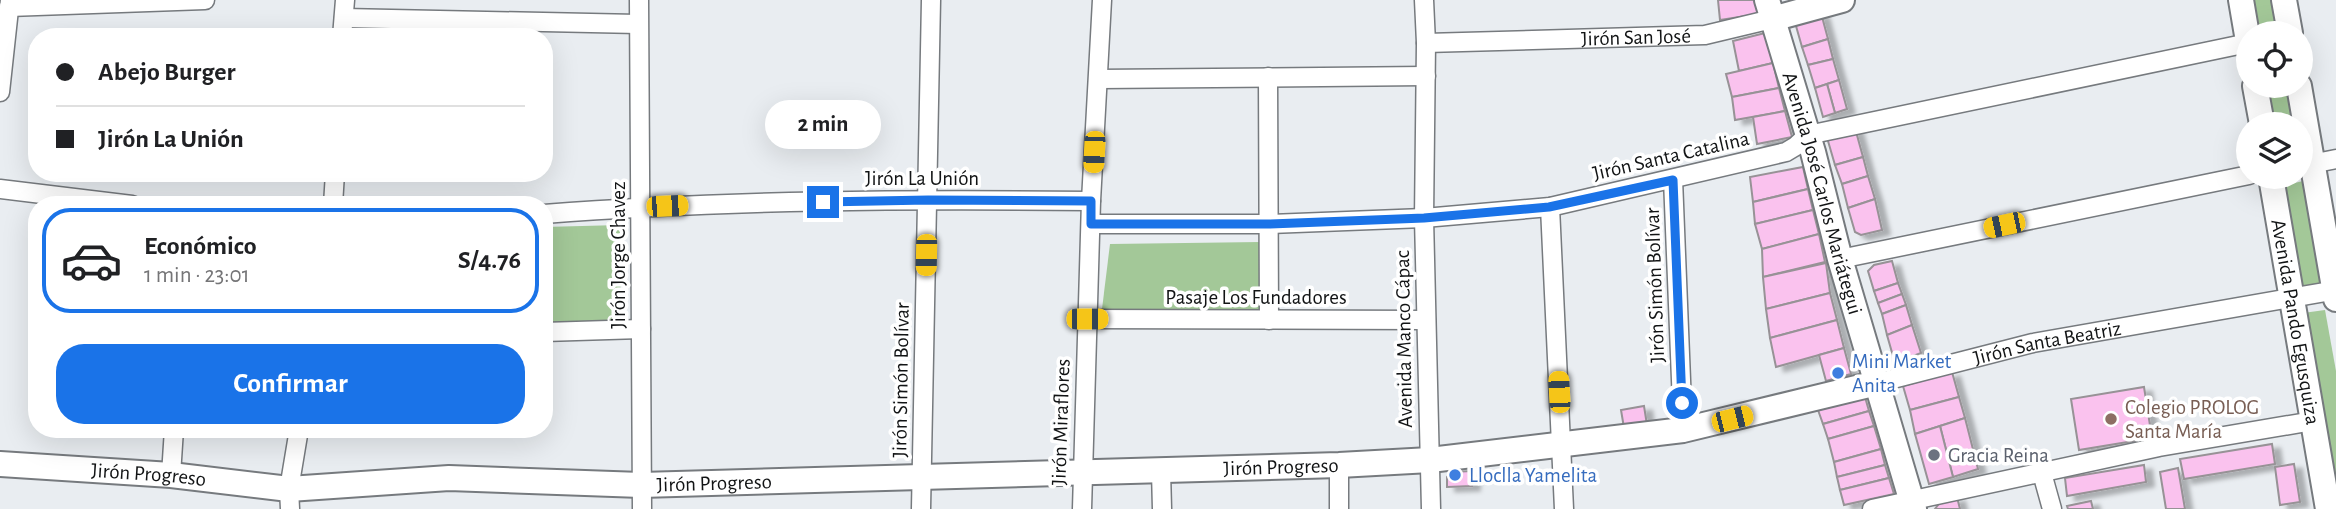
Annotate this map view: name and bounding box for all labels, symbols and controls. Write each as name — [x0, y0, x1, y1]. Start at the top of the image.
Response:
map controls — [2236, 21, 2313, 189]
button: locate — [2236, 21, 2313, 98]
street label: Jirón San José — [1581, 25, 1691, 49]
text: Abejo Burger — [98, 59, 236, 85]
street label: Avenida José Carlos Mariátegui — [1779, 69, 1866, 317]
callout: 2 min — [765, 100, 881, 150]
button: layers — [2236, 112, 2313, 189]
text: 2 min — [797, 113, 849, 136]
text: Jirón La Unión — [98, 126, 244, 152]
street label: Jirón Santa Catalina — [1591, 128, 1752, 184]
car — [1083, 130, 1106, 174]
street label: Jirón La Unión — [865, 168, 979, 189]
street label: Jirón Jorge Chavez — [608, 181, 629, 329]
route end — [807, 186, 839, 218]
car — [646, 195, 689, 217]
street label: Jirón Simón Bolívar — [1642, 207, 1668, 363]
car — [1982, 210, 2027, 240]
street label: Avenida Pando Egusquiza — [2268, 217, 2324, 427]
icon: car — [60, 229, 123, 292]
text: Económico — [144, 233, 257, 259]
car — [916, 234, 937, 276]
text: S/4.76 — [458, 247, 521, 273]
street label: Avenida Manco Cápac — [1392, 250, 1416, 428]
text: 1 min · 23:01 — [144, 264, 250, 287]
street label: Pasaje Los Fundadores — [1165, 287, 1347, 308]
street label: Jirón Simón Bolívar — [889, 302, 913, 458]
car — [1067, 309, 1109, 330]
street label: Jirón Santa Beatriz — [1971, 317, 2123, 368]
button: Confirmar — [56, 344, 525, 424]
place label: Mini Market Anita — [1852, 351, 1952, 396]
street label: Jirón Miraflores — [1048, 358, 1074, 486]
marker: Mini Market Anita — [1830, 365, 1846, 381]
car — [1548, 370, 1571, 414]
route start — [1666, 387, 1698, 419]
place label: Colegio PROLOG Santa María — [2125, 397, 2259, 442]
car — [1710, 404, 1755, 434]
marker: Colegio PROLOG Santa María — [2103, 411, 2119, 427]
place label: Gracia Reina — [1948, 445, 2049, 466]
marker: Gracia Reina — [1926, 447, 1942, 463]
street label: Jirón Progreso — [1223, 455, 1339, 479]
street label: Jirón Progreso — [90, 459, 207, 490]
place label: Lloclla Yamelita — [1469, 465, 1598, 486]
marker: Lloclla Yamelita — [1447, 467, 1463, 483]
street label: Jirón Progreso — [656, 471, 772, 495]

